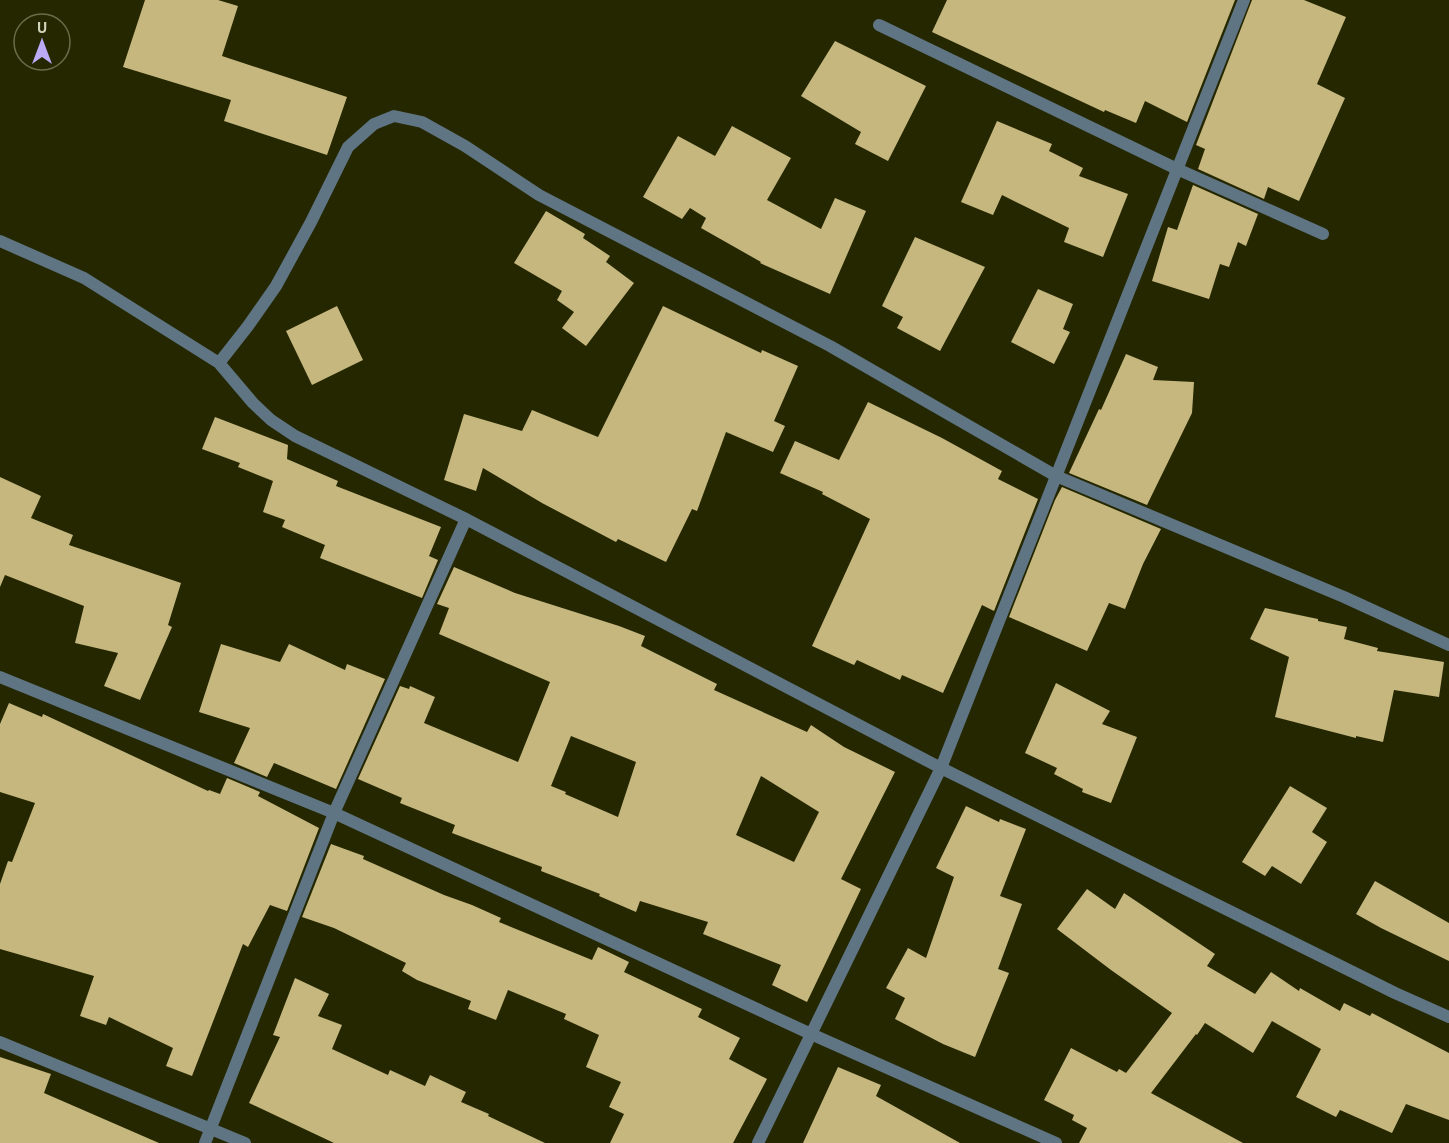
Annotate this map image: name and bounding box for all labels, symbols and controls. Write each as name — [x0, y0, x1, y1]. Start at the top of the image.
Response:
north arrow — [12, 12, 72, 72]
text: U — [37, 20, 47, 36]

